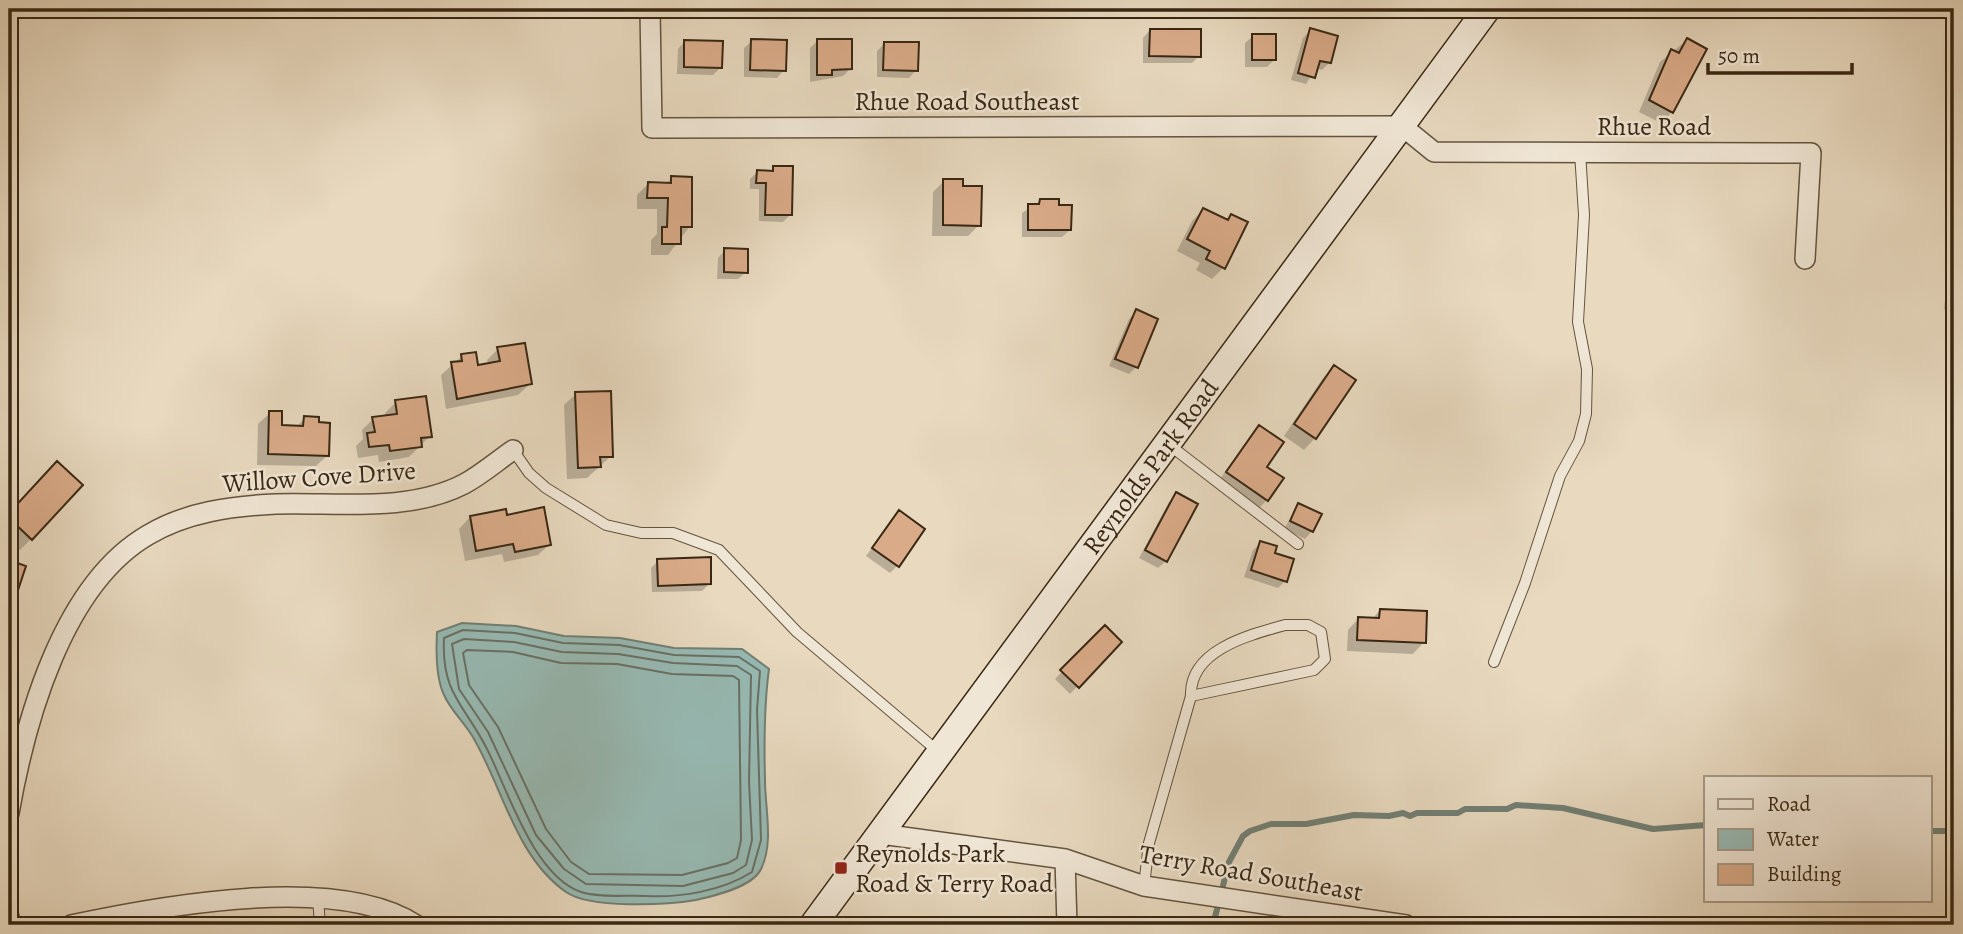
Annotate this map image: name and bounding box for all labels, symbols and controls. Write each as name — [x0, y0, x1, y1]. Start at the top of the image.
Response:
scale bar — [1708, 32, 1851, 76]
text: 50 m — [1718, 42, 1760, 70]
street label: Rhue Road Southeast — [854, 84, 1080, 119]
street label: Rhue Road — [1597, 109, 1711, 144]
street label: Reynolds Park Road — [1074, 372, 1226, 562]
street label: Willow Cove Drive — [220, 453, 417, 501]
legend — [1704, 776, 1932, 902]
text: Road — [1767, 790, 1811, 818]
text: Water — [1766, 825, 1819, 853]
place label: Reynolds Park Road & Terry Road — [855, 836, 1053, 901]
street label: Terry Road Southeast — [1137, 836, 1366, 910]
marker: Reynolds Park Road & Terry Road — [833, 860, 849, 876]
text: Building — [1767, 860, 1842, 888]

